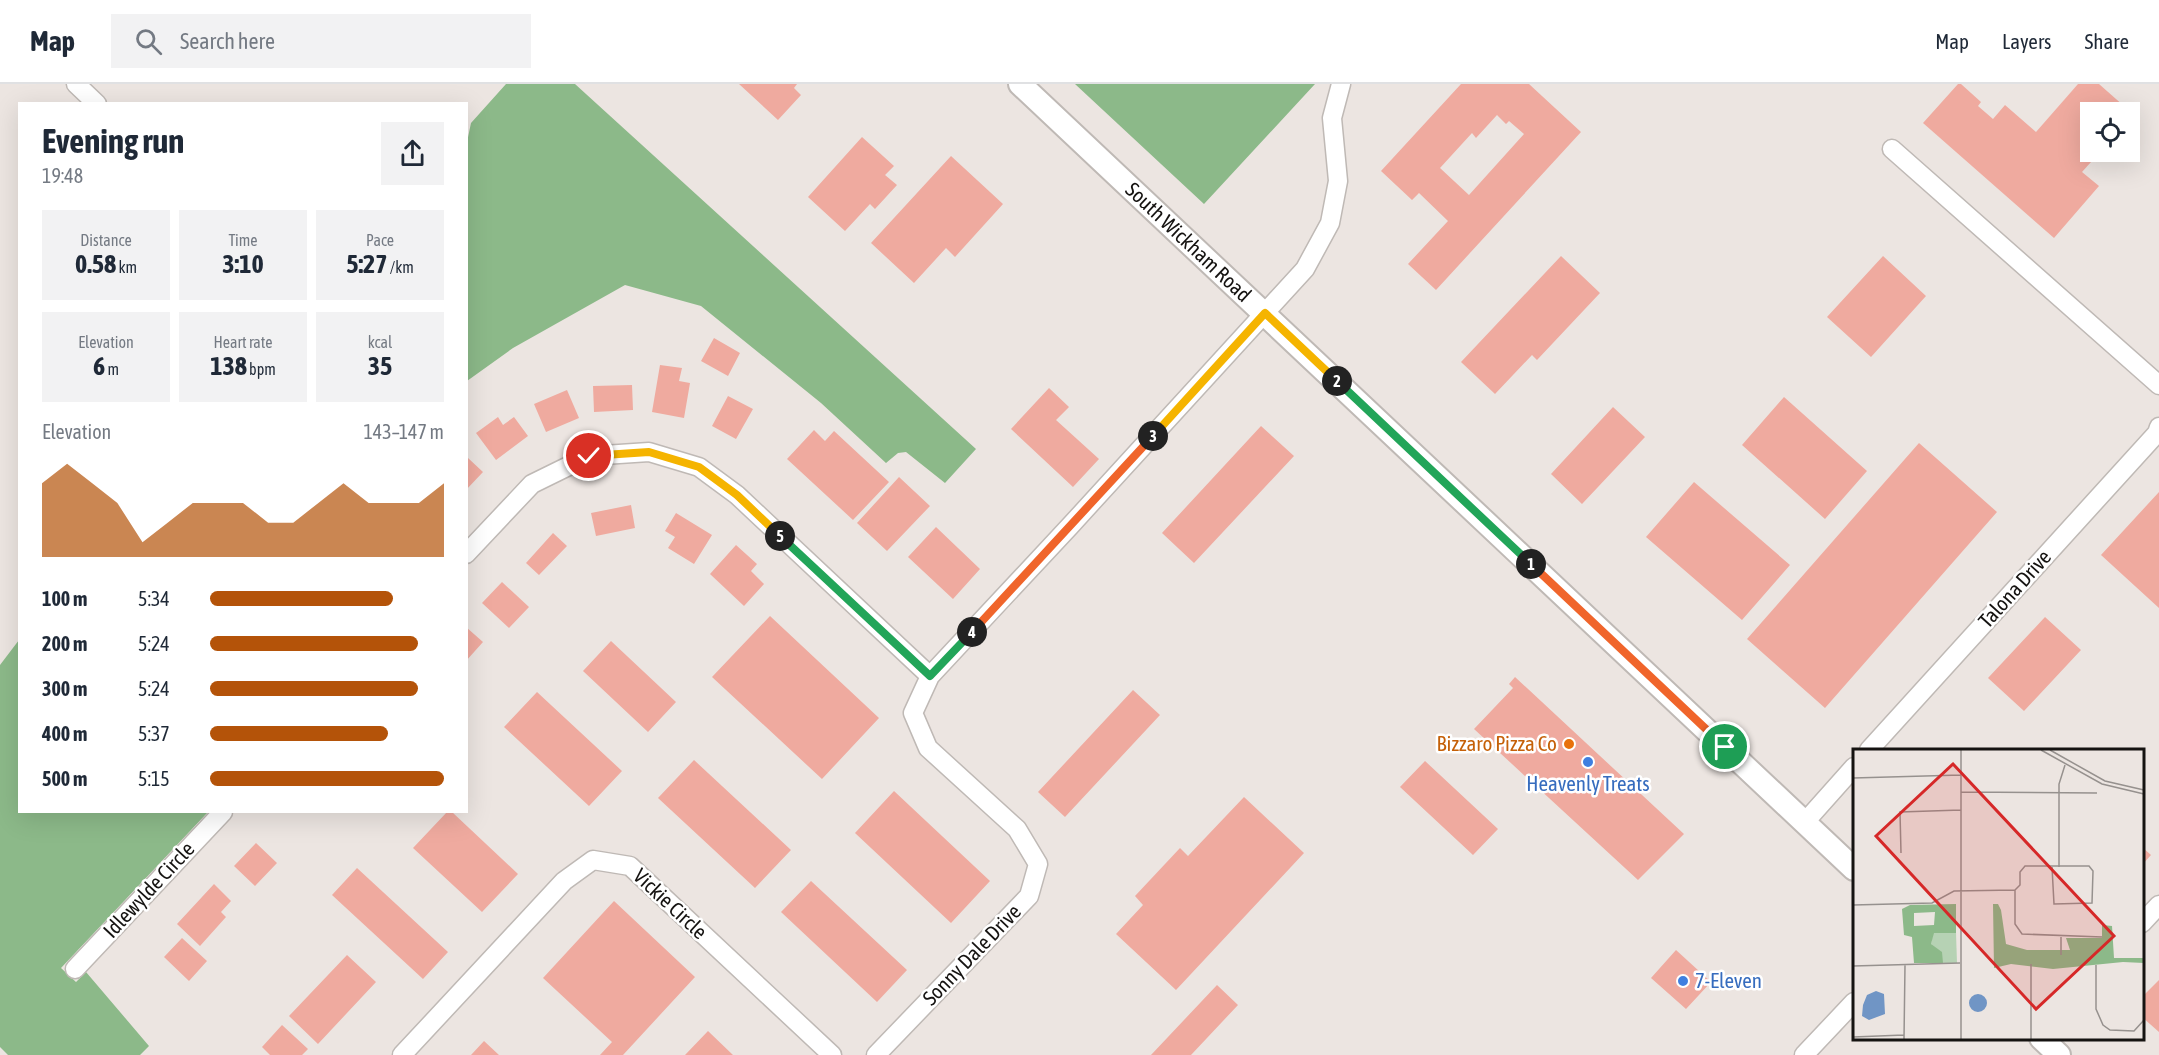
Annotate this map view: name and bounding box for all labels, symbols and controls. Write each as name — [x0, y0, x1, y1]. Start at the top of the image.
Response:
search box — [111, 14, 531, 68]
text: Map — [30, 25, 75, 57]
icon: search — [132, 25, 165, 58]
text: Search here — [180, 28, 275, 54]
text: Map — [1935, 29, 1969, 53]
text: Layers — [2002, 29, 2052, 53]
text: Share — [2085, 29, 2129, 53]
map controls — [2080, 102, 2140, 162]
button: locate — [2080, 102, 2140, 162]
text: Evening run — [42, 122, 184, 160]
button: share — [381, 122, 444, 185]
text: 19:48 — [42, 164, 83, 187]
street label: South Wickham Road — [1121, 177, 1257, 306]
text: Distance — [80, 231, 132, 249]
text: Time — [228, 231, 258, 249]
text: Pace — [366, 231, 394, 249]
text: 0.58 — [75, 249, 116, 279]
text: 3:10 — [222, 249, 264, 279]
text: 5:27 — [346, 249, 388, 279]
text: km — [116, 258, 137, 276]
text: /km — [388, 258, 414, 276]
text: Elevation — [78, 333, 134, 351]
text: Heart rate — [214, 333, 272, 351]
text: kcal — [368, 333, 392, 351]
text: 6 — [93, 351, 105, 381]
text: 138 — [210, 351, 247, 381]
text: 35 — [368, 351, 392, 381]
text: m — [105, 360, 119, 378]
text: bpm — [247, 360, 276, 378]
pin: 2 — [1322, 366, 1352, 396]
text: 2 — [1333, 372, 1341, 390]
text: Elevation — [42, 420, 111, 443]
text: 143–147 m — [363, 420, 444, 443]
pin: 3 — [1138, 421, 1168, 451]
text: 3 — [1149, 427, 1157, 445]
pin — [563, 430, 614, 481]
icon: check — [572, 439, 605, 472]
pin: 5 — [765, 521, 795, 551]
text: 5 — [776, 527, 784, 545]
street label: Talona Drive — [1973, 545, 2055, 632]
pin: 1 — [1516, 549, 1546, 579]
text: 1 — [1527, 555, 1535, 573]
text: 100 m — [42, 587, 87, 610]
text: 5:34 — [138, 587, 170, 610]
pin: 4 — [957, 617, 987, 647]
text: 4 — [968, 623, 976, 641]
text: 200 m — [42, 632, 87, 655]
text: 5:24 — [138, 632, 170, 655]
text: 300 m — [42, 677, 87, 700]
text: 5:24 — [138, 677, 170, 700]
pin — [1699, 721, 1750, 772]
text: 400 m — [42, 722, 87, 745]
text: 5:37 — [138, 722, 170, 745]
icon: arrive — [1708, 730, 1741, 763]
place label: Bizzaro Pizza Co — [1437, 731, 1557, 755]
marker: Bizzaro Pizza Co — [1562, 737, 1576, 751]
inset map — [1853, 749, 2144, 1040]
marker: Heavenly Treats — [1581, 755, 1595, 769]
text: 500 m — [42, 767, 87, 790]
text: 5:15 — [138, 767, 170, 790]
place label: Heavenly Treats — [1526, 771, 1650, 795]
street label: Idlewylde Circle — [98, 837, 199, 942]
street label: Vickie Circle — [629, 863, 712, 943]
street label: Sonny Dale Drive — [917, 899, 1025, 1010]
place label: 7-Eleven — [1695, 968, 1762, 992]
marker: 7-Eleven — [1676, 974, 1690, 988]

